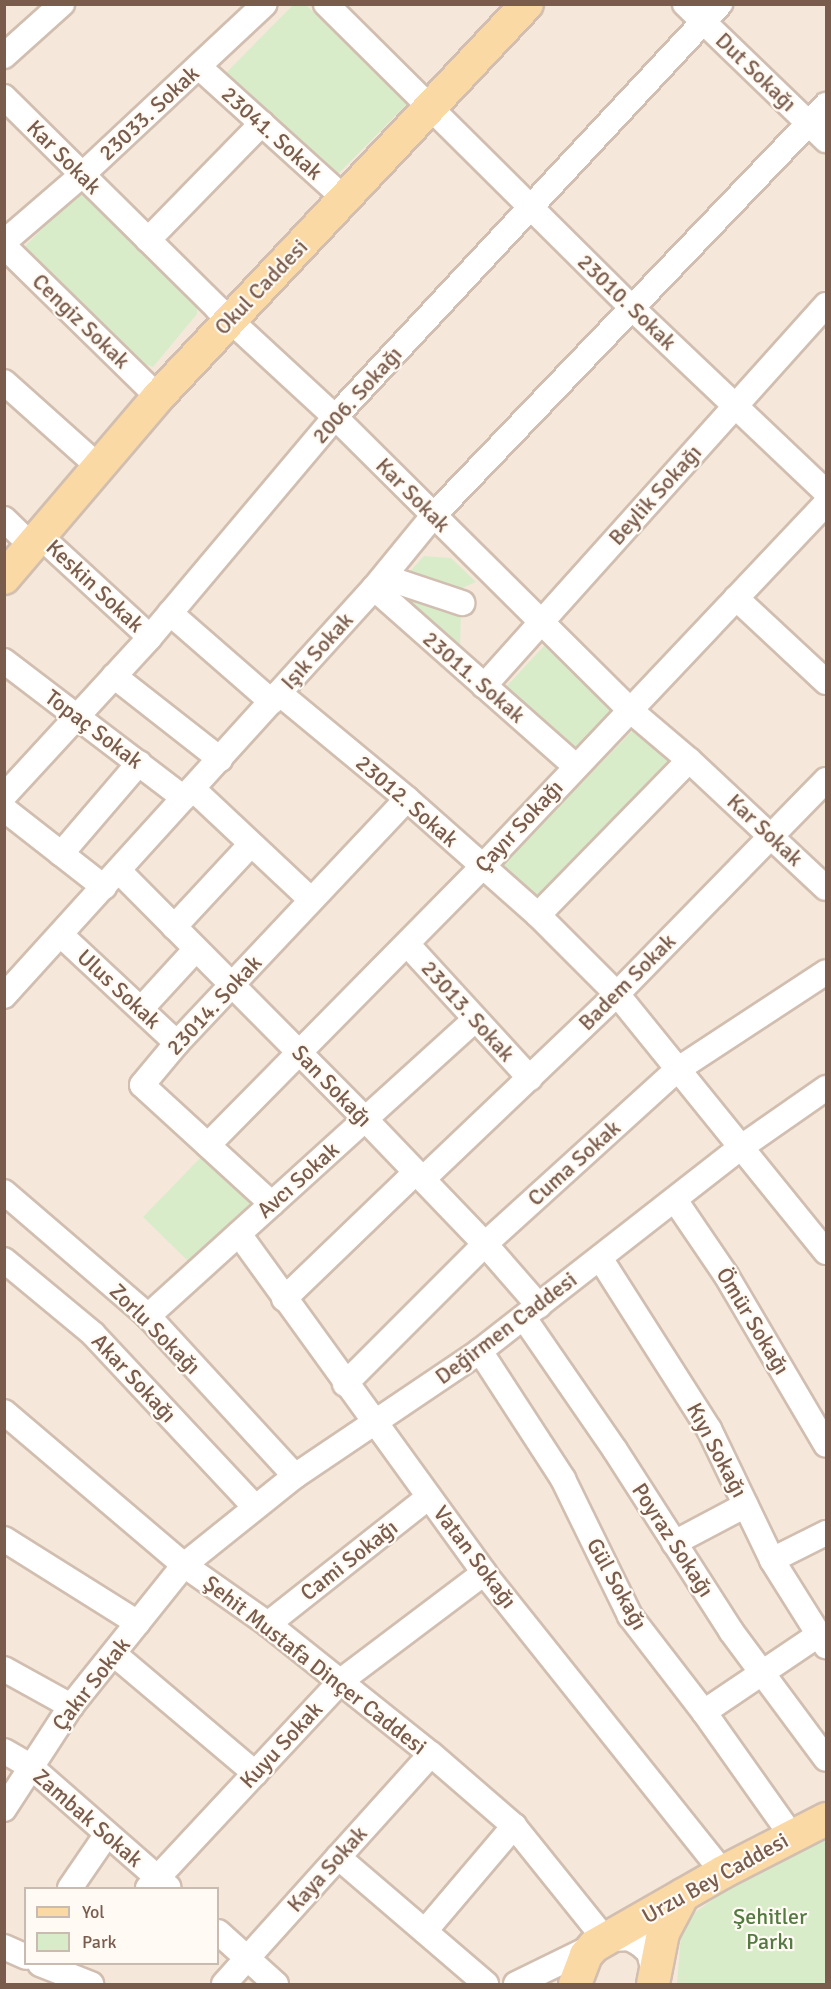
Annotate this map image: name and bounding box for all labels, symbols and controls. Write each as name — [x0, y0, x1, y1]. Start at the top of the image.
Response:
street label: Dut Sokağı — [710, 27, 802, 117]
street label: 23033. Sokak — [94, 60, 204, 166]
street label: 23041. Sokak — [216, 81, 328, 185]
street label: Kar Sokak — [21, 114, 107, 200]
street label: Okul Caddesi — [209, 234, 313, 340]
street label: 23010. Sokak — [572, 248, 682, 356]
street label: Cengiz Sokak — [27, 268, 135, 374]
street label: 2006. Sokağı — [307, 341, 407, 449]
street label: Beylik Sokağı — [603, 439, 707, 551]
street label: Kar Sokak — [370, 452, 456, 538]
street label: Keskin Sokak — [41, 534, 149, 638]
street label: Işık Sokak — [275, 607, 359, 695]
street label: 23011. Sokak — [417, 625, 531, 729]
street label: Topaç Sokak — [40, 684, 148, 774]
street label: 23012. Sokak — [350, 749, 464, 853]
street label: Çayır Sokağı — [470, 774, 568, 878]
street label: Kar Sokak — [722, 788, 808, 872]
street label: Badem Sokak — [573, 928, 681, 1036]
street label: Ulus Sokak — [72, 944, 166, 1034]
street label: 23014. Sokak — [161, 950, 267, 1060]
street label: 23013. Sokak — [416, 955, 520, 1067]
street label: San Sokağı — [287, 1040, 377, 1132]
street label: Cuma Sokak — [522, 1115, 626, 1211]
street label: Avcı Sokak — [252, 1136, 344, 1224]
street label: Ömür Sokağı — [711, 1263, 795, 1379]
street label: Değirmen Caddesi — [430, 1266, 582, 1390]
street label: Zorlu Sokağı — [104, 1278, 206, 1380]
street label: Akar Sokağı — [86, 1328, 182, 1428]
street label: Kıyı Sokağı — [681, 1398, 753, 1502]
street label: Poyraz Sokağı — [626, 1478, 720, 1602]
street label: Vatan Sokağı — [428, 1500, 522, 1614]
street label: Cami Sokağı — [295, 1514, 403, 1606]
street label: Gül Sokağı — [581, 1534, 653, 1634]
street label: Şehit Mustafa Dinçer Caddesi — [198, 1570, 432, 1760]
street label: Çakır Sokak — [46, 1632, 136, 1736]
street label: Kuyu Sokak — [234, 1696, 328, 1794]
street label: Zambak Sokak — [28, 1763, 148, 1873]
street label: Kaya Sokak — [281, 1820, 373, 1918]
street label: Urzu Bey Caddesi — [637, 1827, 793, 1929]
legend — [24, 1887, 219, 1965]
text: Yol — [82, 1901, 105, 1923]
park label: Şehitler Parkı — [733, 1903, 807, 1954]
text: Park — [82, 1931, 117, 1953]

